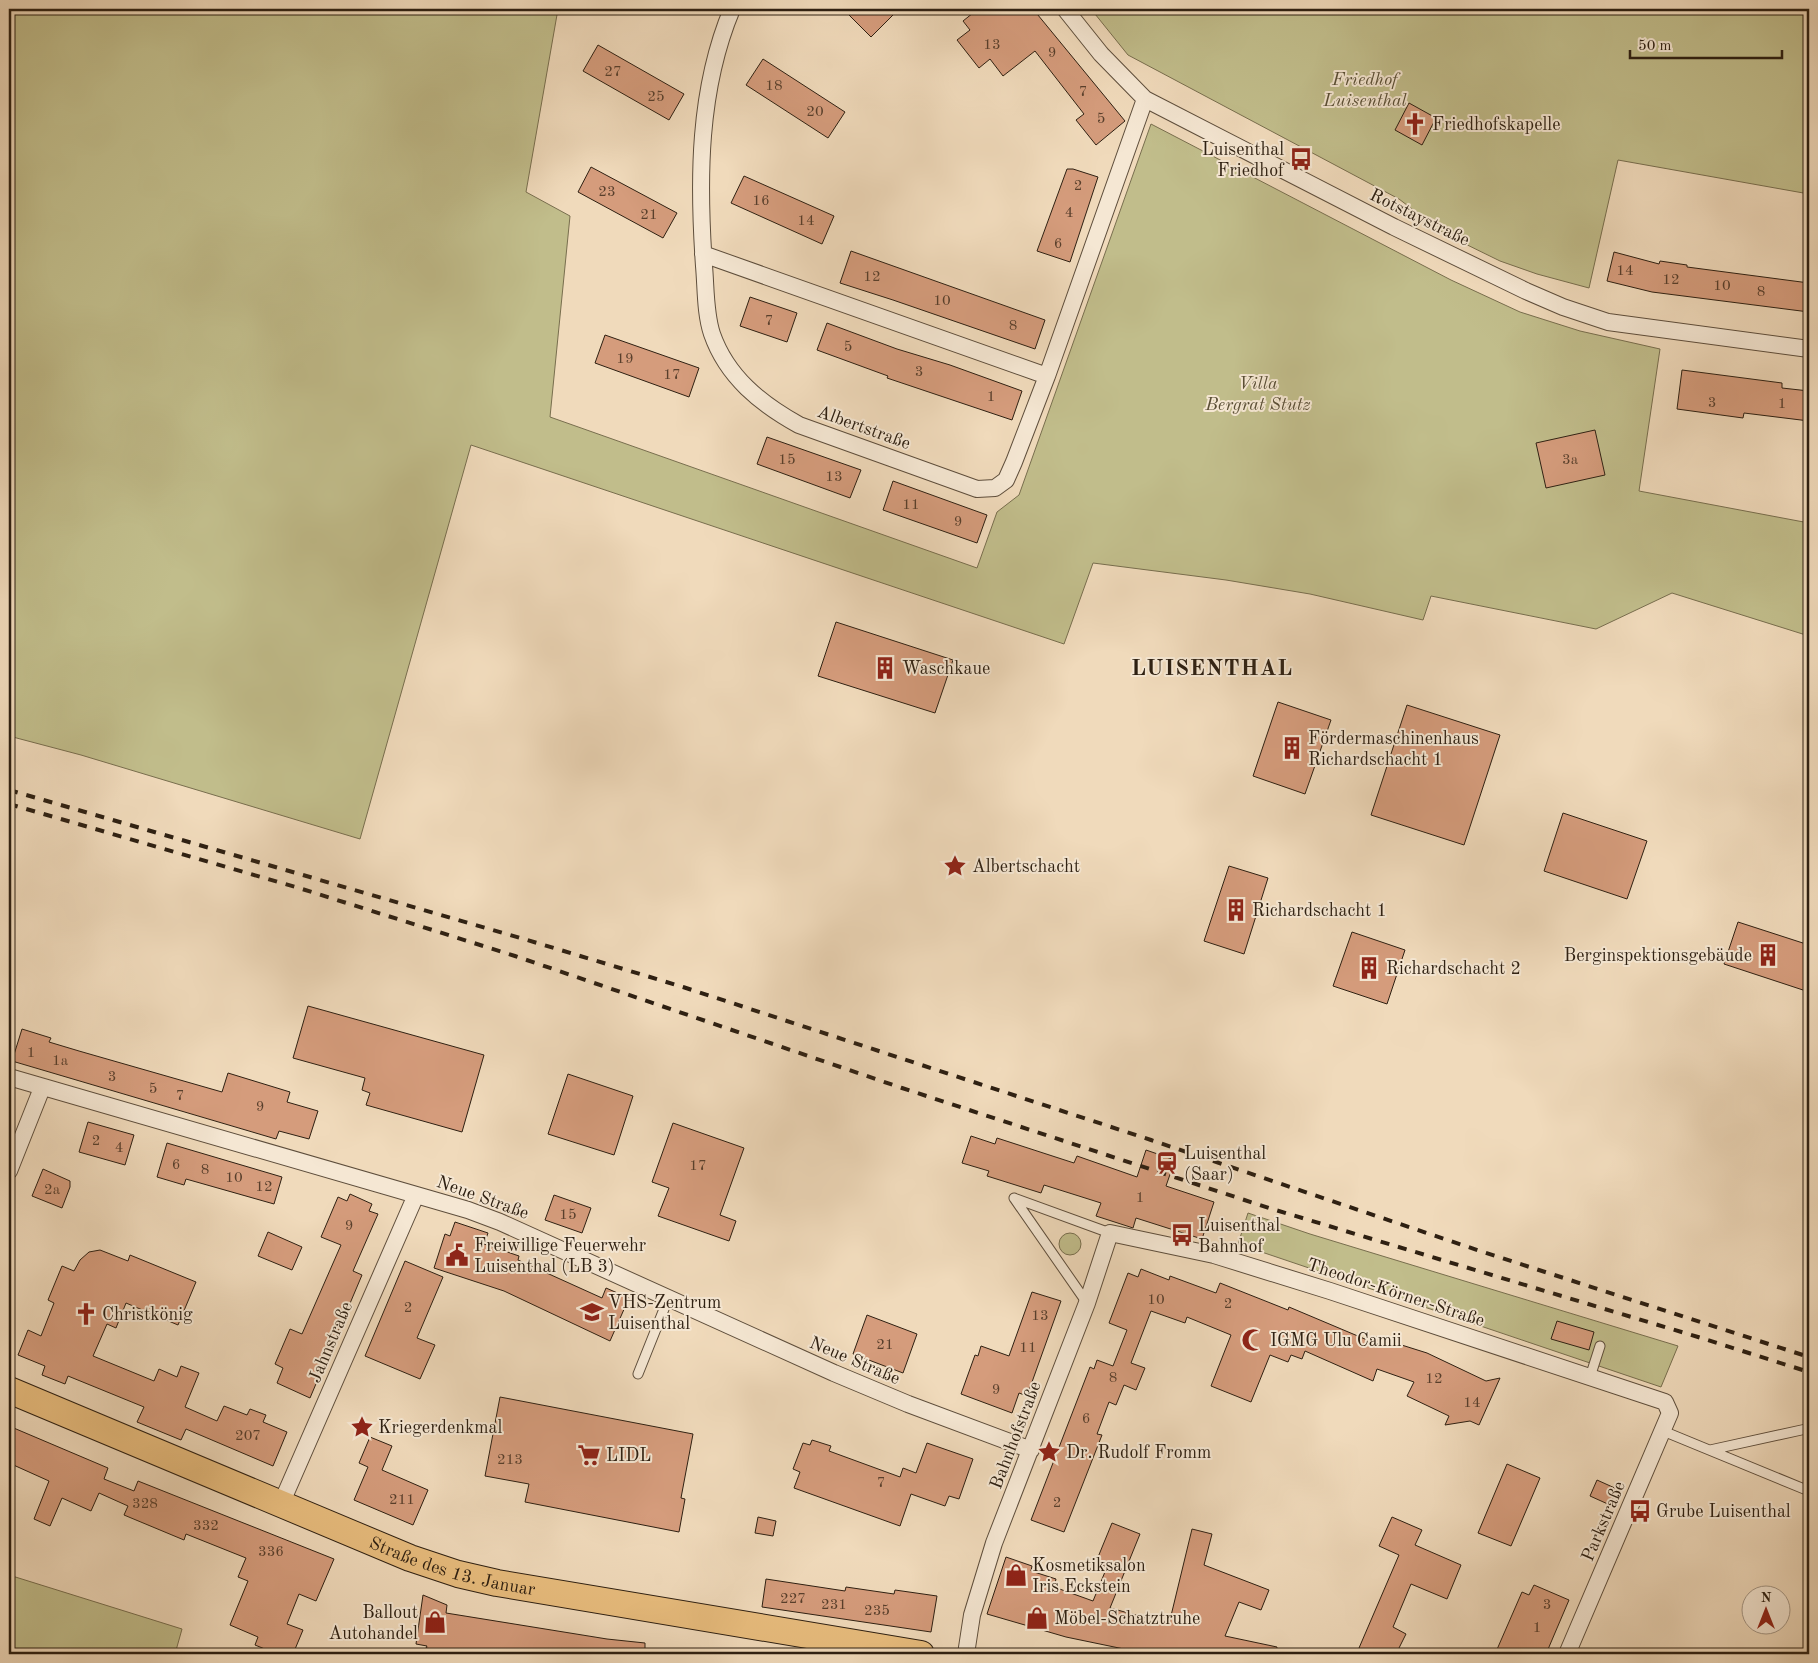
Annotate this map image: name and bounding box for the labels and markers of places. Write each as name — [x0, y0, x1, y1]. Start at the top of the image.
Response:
church icon: Friedhofskapelle — [1402, 111, 1428, 137]
place label: Friedhofskapelle — [1432, 116, 1560, 134]
place label: Luisenthal Friedhof — [1202, 141, 1285, 180]
bus stop icon: Luisenthal Friedhof — [1288, 146, 1314, 172]
building icon: Waschkaue — [872, 655, 898, 681]
place label: Waschkaue — [902, 660, 990, 678]
place label: Fördermaschinenhaus Richardschacht 1 — [1308, 730, 1479, 769]
building icon: Fördermaschinenhaus Richardschacht 1 — [1279, 735, 1305, 761]
place icon: Albertschacht — [942, 853, 968, 879]
place label: Albertschacht — [972, 858, 1080, 876]
building icon: Richardschacht 1 — [1223, 897, 1249, 923]
place label: Richardschacht 1 — [1252, 902, 1387, 920]
building icon: Berginspektionsgebäude — [1755, 942, 1781, 968]
place label: Berginspektionsgebäude — [1564, 947, 1752, 965]
building icon: Richardschacht 2 — [1356, 955, 1382, 981]
place label: Richardschacht 2 — [1386, 960, 1521, 978]
place label: Luisenthal (Saar) — [1184, 1145, 1266, 1184]
station icon: Luisenthal (Saar) — [1154, 1150, 1180, 1176]
place label: Luisenthal Bahnhof — [1198, 1217, 1280, 1256]
bus stop icon: Luisenthal Bahnhof — [1169, 1222, 1195, 1248]
place label: Freiwillige Feuerwehr Luisenthal (LB 3) — [474, 1237, 647, 1276]
public building icon: Freiwillige Feuerwehr Luisenthal (LB 3) — [444, 1242, 470, 1268]
place label: VHS-Zentrum Luisenthal — [608, 1294, 721, 1333]
school or university icon: VHS-Zentrum Luisenthal — [579, 1299, 605, 1325]
church icon: Christkönig — [73, 1301, 99, 1327]
place label: Christkönig — [102, 1306, 193, 1324]
mosque icon: IGMG Ulu Camii — [1240, 1327, 1266, 1353]
place label: IGMG Ulu Camii — [1270, 1332, 1402, 1350]
place icon: Kriegerdenkmal — [349, 1414, 375, 1440]
place label: Kriegerdenkmal — [378, 1419, 502, 1437]
place icon: Dr. Rudolf Fromm — [1036, 1439, 1062, 1465]
supermarket icon: LIDL — [576, 1442, 602, 1468]
place label: Dr. Rudolf Fromm — [1066, 1444, 1211, 1462]
place label: LIDL — [606, 1447, 651, 1465]
bus stop icon: Grube Luisenthal — [1627, 1498, 1653, 1524]
place label: Grube Luisenthal — [1656, 1503, 1791, 1521]
place label: Kosmetiksalon Iris Eckstein — [1032, 1557, 1146, 1596]
shop icon: Kosmetiksalon Iris Eckstein — [1003, 1562, 1029, 1588]
place label: Ballout Autohandel — [328, 1604, 418, 1643]
shop icon: Möbel-Schatztruhe — [1024, 1605, 1050, 1631]
shop icon: Ballout Autohandel — [422, 1609, 448, 1635]
place label: Möbel-Schatztruhe — [1054, 1610, 1200, 1628]

